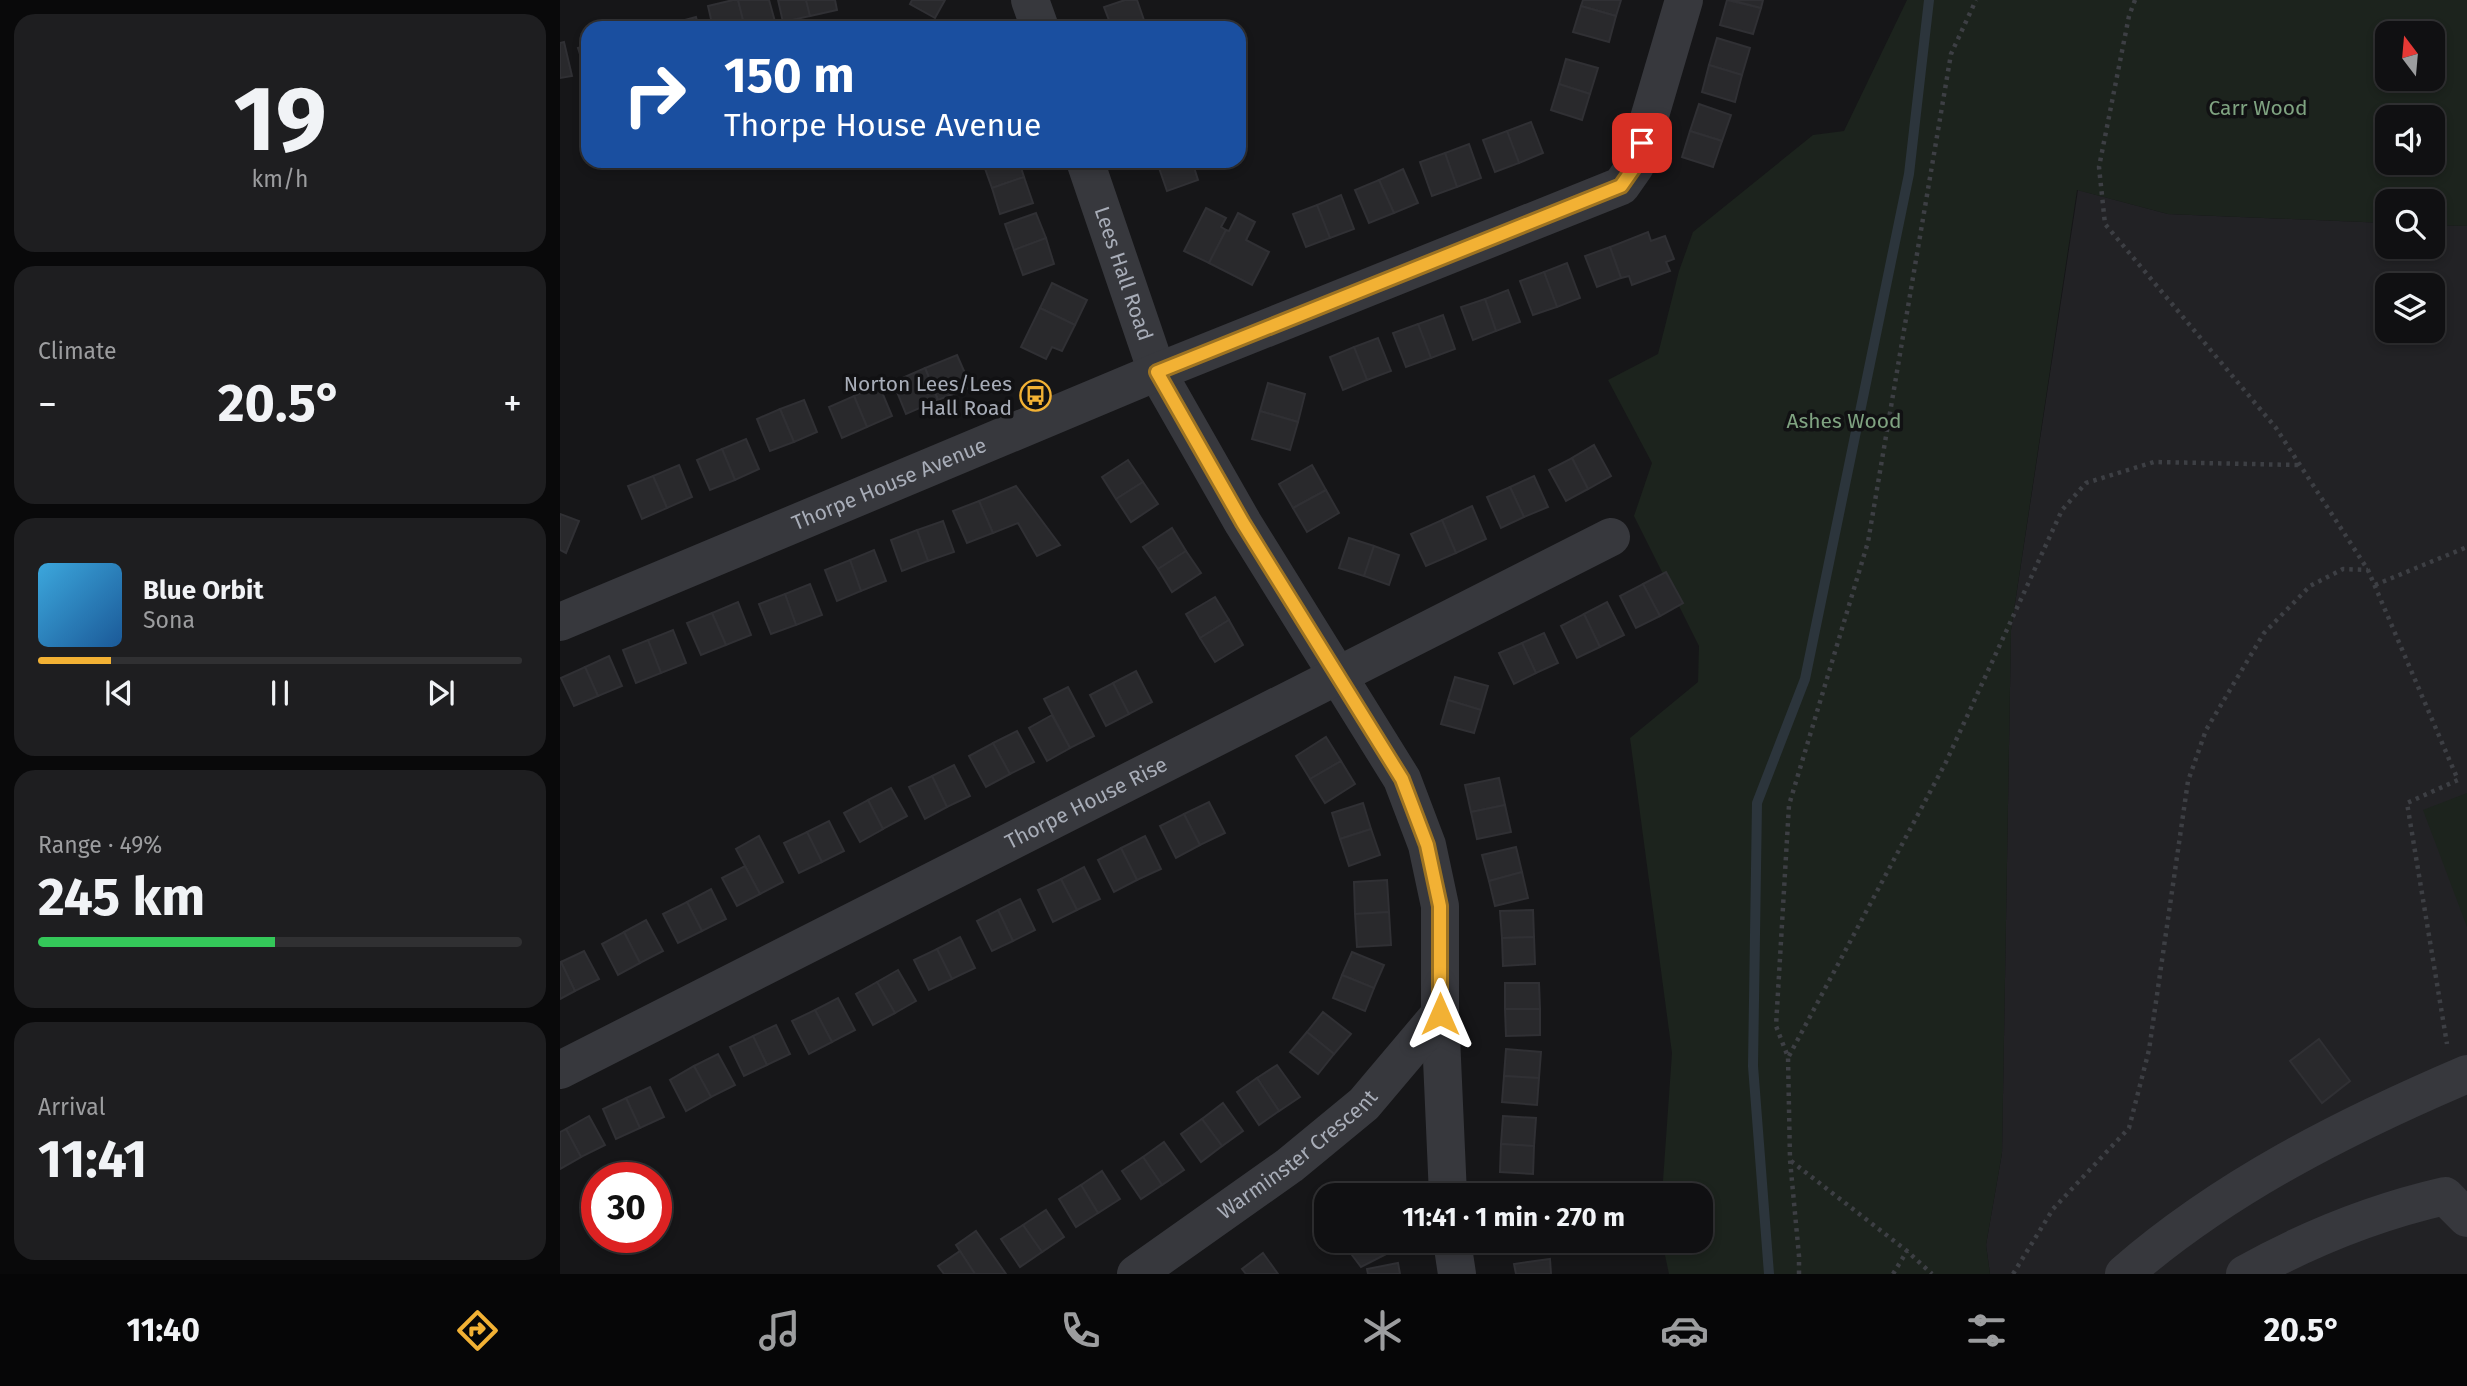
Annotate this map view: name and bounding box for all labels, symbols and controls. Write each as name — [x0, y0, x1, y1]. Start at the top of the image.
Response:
north arrow — [2375, 21, 2445, 91]
map controls — [2375, 21, 2445, 343]
text: 150 m — [724, 46, 855, 105]
icon: right — [609, 49, 700, 140]
text: 19 — [233, 65, 327, 174]
park label: Carr Wood — [2209, 95, 2307, 121]
button: sound — [2375, 105, 2445, 175]
text: Thorpe House Avenue — [724, 106, 1041, 144]
pin — [1612, 113, 1672, 173]
icon: arrive — [1623, 124, 1661, 162]
text: km/h — [252, 165, 308, 193]
button: search — [2375, 189, 2445, 259]
street label: Lees Hall Road — [1089, 203, 1158, 344]
button: layers — [2375, 273, 2445, 343]
text: Climate — [38, 337, 117, 365]
place label: Norton Lees/Lees Hall Road — [844, 371, 1012, 421]
text: 20.5° — [218, 372, 342, 435]
bus stop icon: Norton Lees/Lees Hall Road — [1018, 379, 1052, 413]
text: − — [38, 381, 57, 427]
text: + — [503, 381, 522, 427]
park label: Ashes Wood — [1786, 408, 1902, 434]
street label: Thorpe House Avenue — [788, 432, 990, 536]
text: Blue Orbit — [143, 575, 263, 606]
text: Sona — [143, 606, 195, 634]
icon: previous — [100, 674, 138, 712]
icon: pause — [261, 674, 299, 712]
icon: next — [422, 674, 460, 712]
street label: Thorpe House Rise — [1001, 751, 1172, 855]
text: Range · 49% — [38, 831, 162, 859]
text: 245 km — [38, 866, 205, 929]
position arrow — [1403, 977, 1477, 1051]
street label: Warminster Crescent — [1213, 1084, 1383, 1225]
text: Arrival — [38, 1093, 105, 1121]
text: 11:41 — [38, 1128, 147, 1191]
speed limit sign: 30 — [581, 1162, 672, 1253]
text: 11:41 · 1 min · 270 m — [1402, 1202, 1625, 1233]
icon: directions — [453, 1306, 502, 1355]
icon: music — [755, 1306, 804, 1355]
icon: phone — [1056, 1306, 1105, 1355]
icon: climate — [1358, 1306, 1407, 1355]
icon: car — [1660, 1306, 1709, 1355]
icon: filters — [1962, 1306, 2011, 1355]
text: 11:40 — [126, 1311, 200, 1349]
text: 20.5° — [2264, 1311, 2341, 1349]

